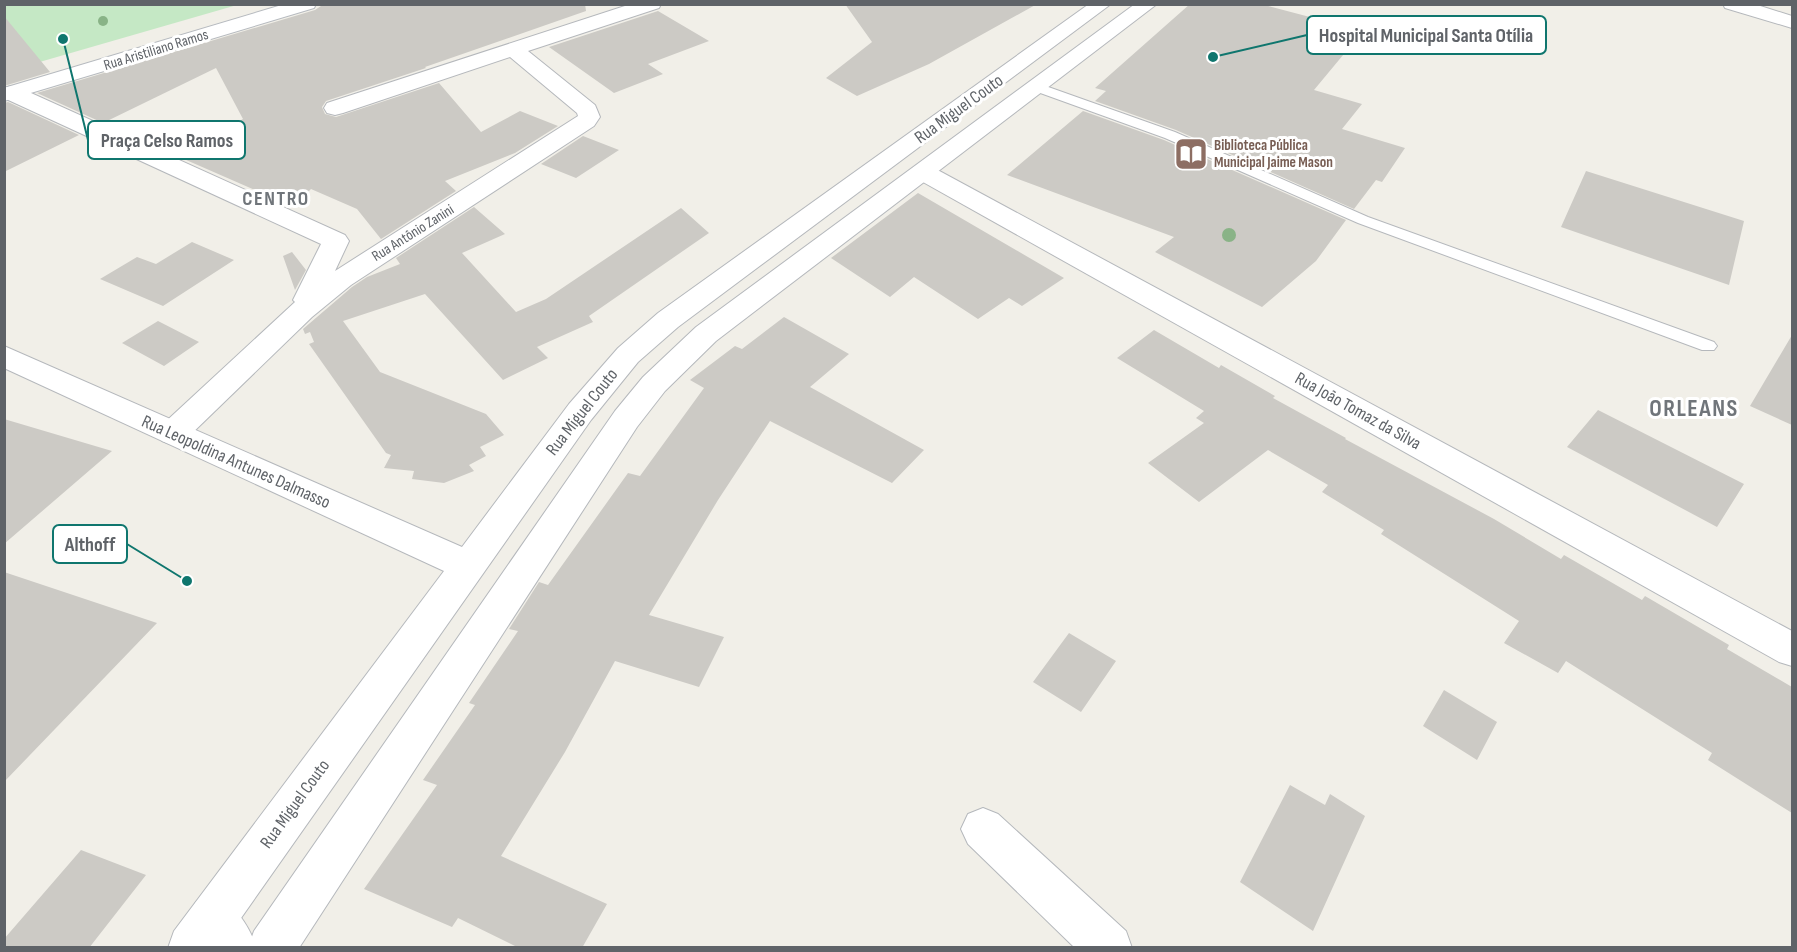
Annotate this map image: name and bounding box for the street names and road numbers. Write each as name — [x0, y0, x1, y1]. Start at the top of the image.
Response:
street label: Rua Aristiliano Ramos — [101, 25, 211, 75]
street label: Rua Miguel Couto — [911, 70, 1007, 148]
street label: Rua Antônio Zanini — [368, 200, 458, 266]
street label: Rua Miguel Couto — [542, 364, 622, 460]
street label: Rua João Tomaz da Silva — [1291, 368, 1425, 454]
street label: Rua Leopoldina Antunes Dalmasso — [138, 411, 334, 513]
street label: Rua Miguel Couto — [256, 756, 334, 852]

